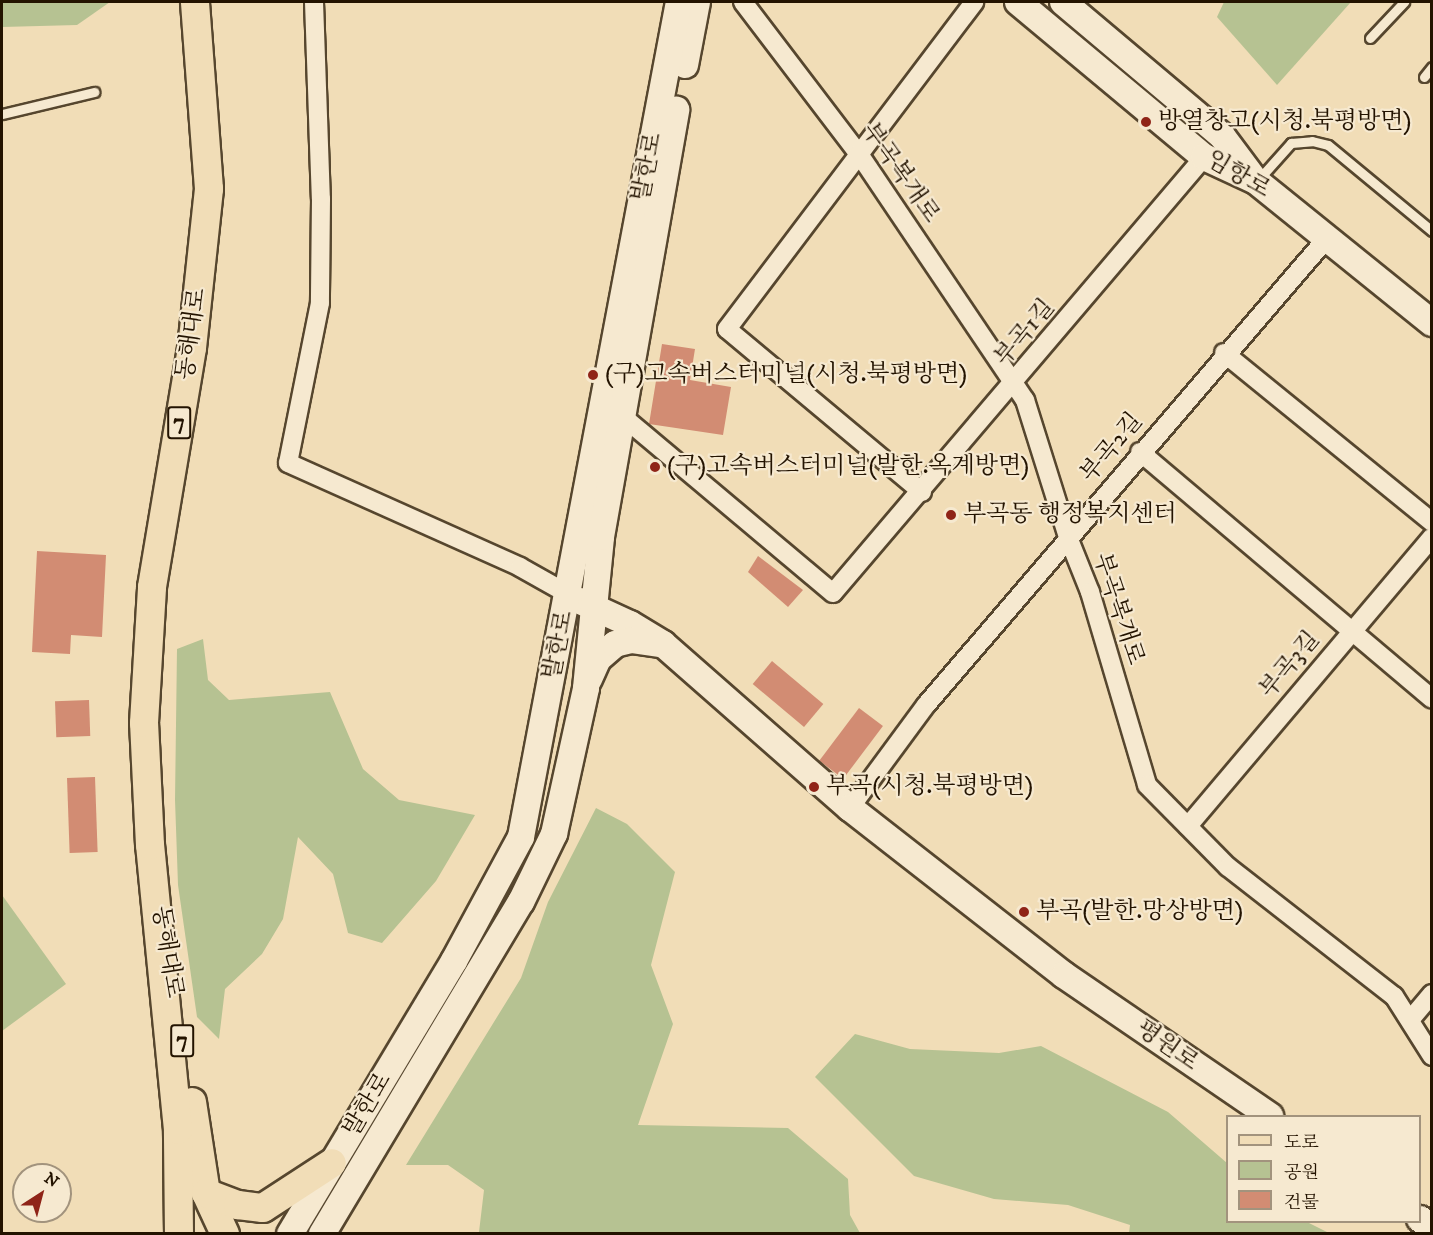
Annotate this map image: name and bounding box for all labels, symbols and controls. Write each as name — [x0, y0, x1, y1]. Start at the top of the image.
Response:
place label: 방열창고(시청.북평방면) — [1158, 108, 1412, 136]
marker: 방열창고(시청.북평방면) — [1139, 115, 1153, 129]
street label: 부곡복개로 — [855, 117, 945, 229]
street label: 발한로 — [627, 130, 669, 204]
street label: 임항로 — [1201, 145, 1275, 205]
street label: 동해대로 — [171, 286, 213, 382]
street label: 부곡1길 — [989, 294, 1061, 372]
place label: (구)고속버스터미널(시청.북평방면) — [605, 361, 967, 389]
marker: (구)고속버스터미널(시청.북평방면) — [586, 368, 600, 382]
road number: 7 — [167, 404, 191, 442]
street label: 부곡2길 — [1075, 408, 1149, 488]
place label: (구)고속버스터미널(발한.옥계방면) — [667, 453, 1029, 481]
marker: (구)고속버스터미널(발한.옥계방면) — [648, 460, 662, 474]
place label: 부곡동 행정복지센터 — [963, 501, 1177, 529]
marker: 부곡동 행정복지센터 — [944, 508, 958, 522]
street label: 부곡복개로 — [1086, 549, 1150, 669]
street label: 발한로 — [538, 608, 580, 682]
street label: 부곡3길 — [1254, 626, 1326, 704]
place label: 부곡(시청.북평방면) — [826, 773, 1033, 801]
marker: 부곡(시청.북평방면) — [807, 780, 821, 794]
place label: 부곡(발한.망상방면) — [1036, 898, 1243, 926]
street label: 동해대로 — [146, 904, 188, 1000]
marker: 부곡(발한.망상방면) — [1017, 905, 1031, 919]
street label: 평원로 — [1130, 1014, 1204, 1078]
road number: 7 — [170, 1022, 194, 1060]
street label: 발한로 — [338, 1068, 398, 1142]
legend — [1226, 1115, 1421, 1223]
text: 도로 — [1284, 1132, 1319, 1154]
text: 공원 — [1284, 1162, 1319, 1184]
north arrow — [12, 1163, 72, 1223]
text: N — [40, 1168, 63, 1192]
text: 건물 — [1284, 1192, 1319, 1214]

